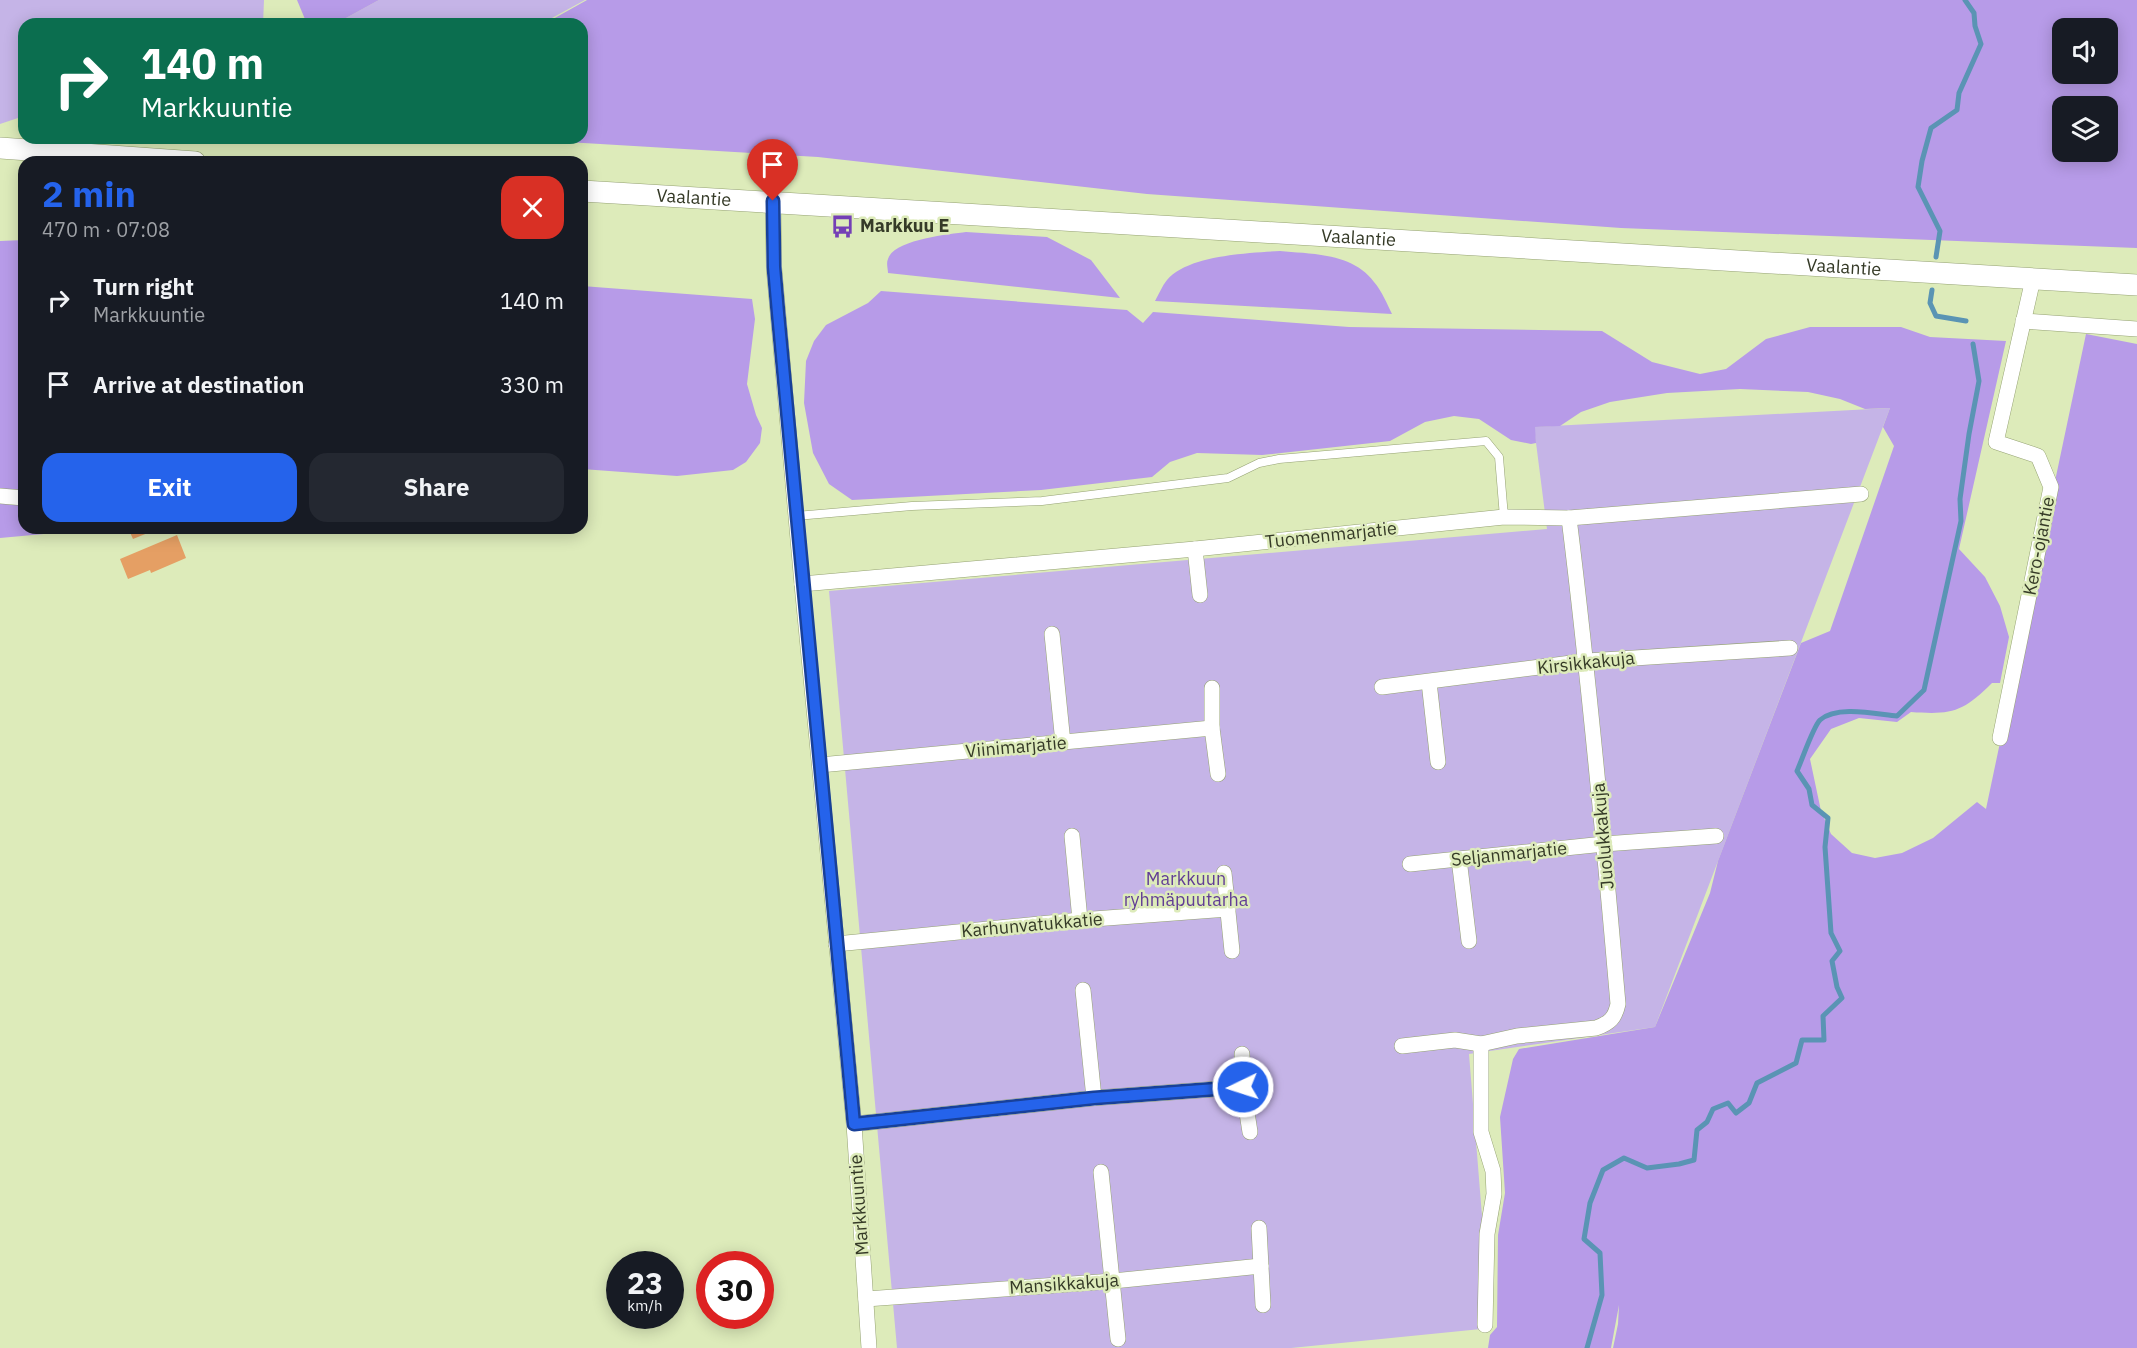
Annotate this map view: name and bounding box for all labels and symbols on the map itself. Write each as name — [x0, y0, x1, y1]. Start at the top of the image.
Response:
pin — [747, 139, 798, 201]
street label: Vaalantie — [656, 184, 732, 211]
bus stop icon: Markkuu E — [829, 213, 855, 239]
place label: Markkuu E — [860, 214, 949, 237]
street label: Vaalantie — [1320, 224, 1397, 251]
street label: Vaalantie — [1806, 253, 1882, 281]
street label: Kero-ojantie — [2018, 494, 2059, 597]
street label: Tuomenmarjatie — [1264, 516, 1398, 553]
street label: Kirsikkakuja — [1536, 646, 1636, 679]
street label: Viinimarjatie — [964, 731, 1068, 762]
street label: Juolukkakuja — [1586, 781, 1619, 890]
street label: Seljanmarjatie — [1450, 836, 1568, 871]
park label: Markkuun ryhmäpuutarha — [1124, 867, 1249, 911]
street label: Karhunvatukkatie — [960, 907, 1104, 942]
position arrow — [1211, 1055, 1275, 1119]
street label: Markkuuntie — [843, 1154, 873, 1256]
speed limit sign: 30 — [696, 1251, 774, 1329]
street label: Mansikkakuja — [1008, 1268, 1120, 1299]

